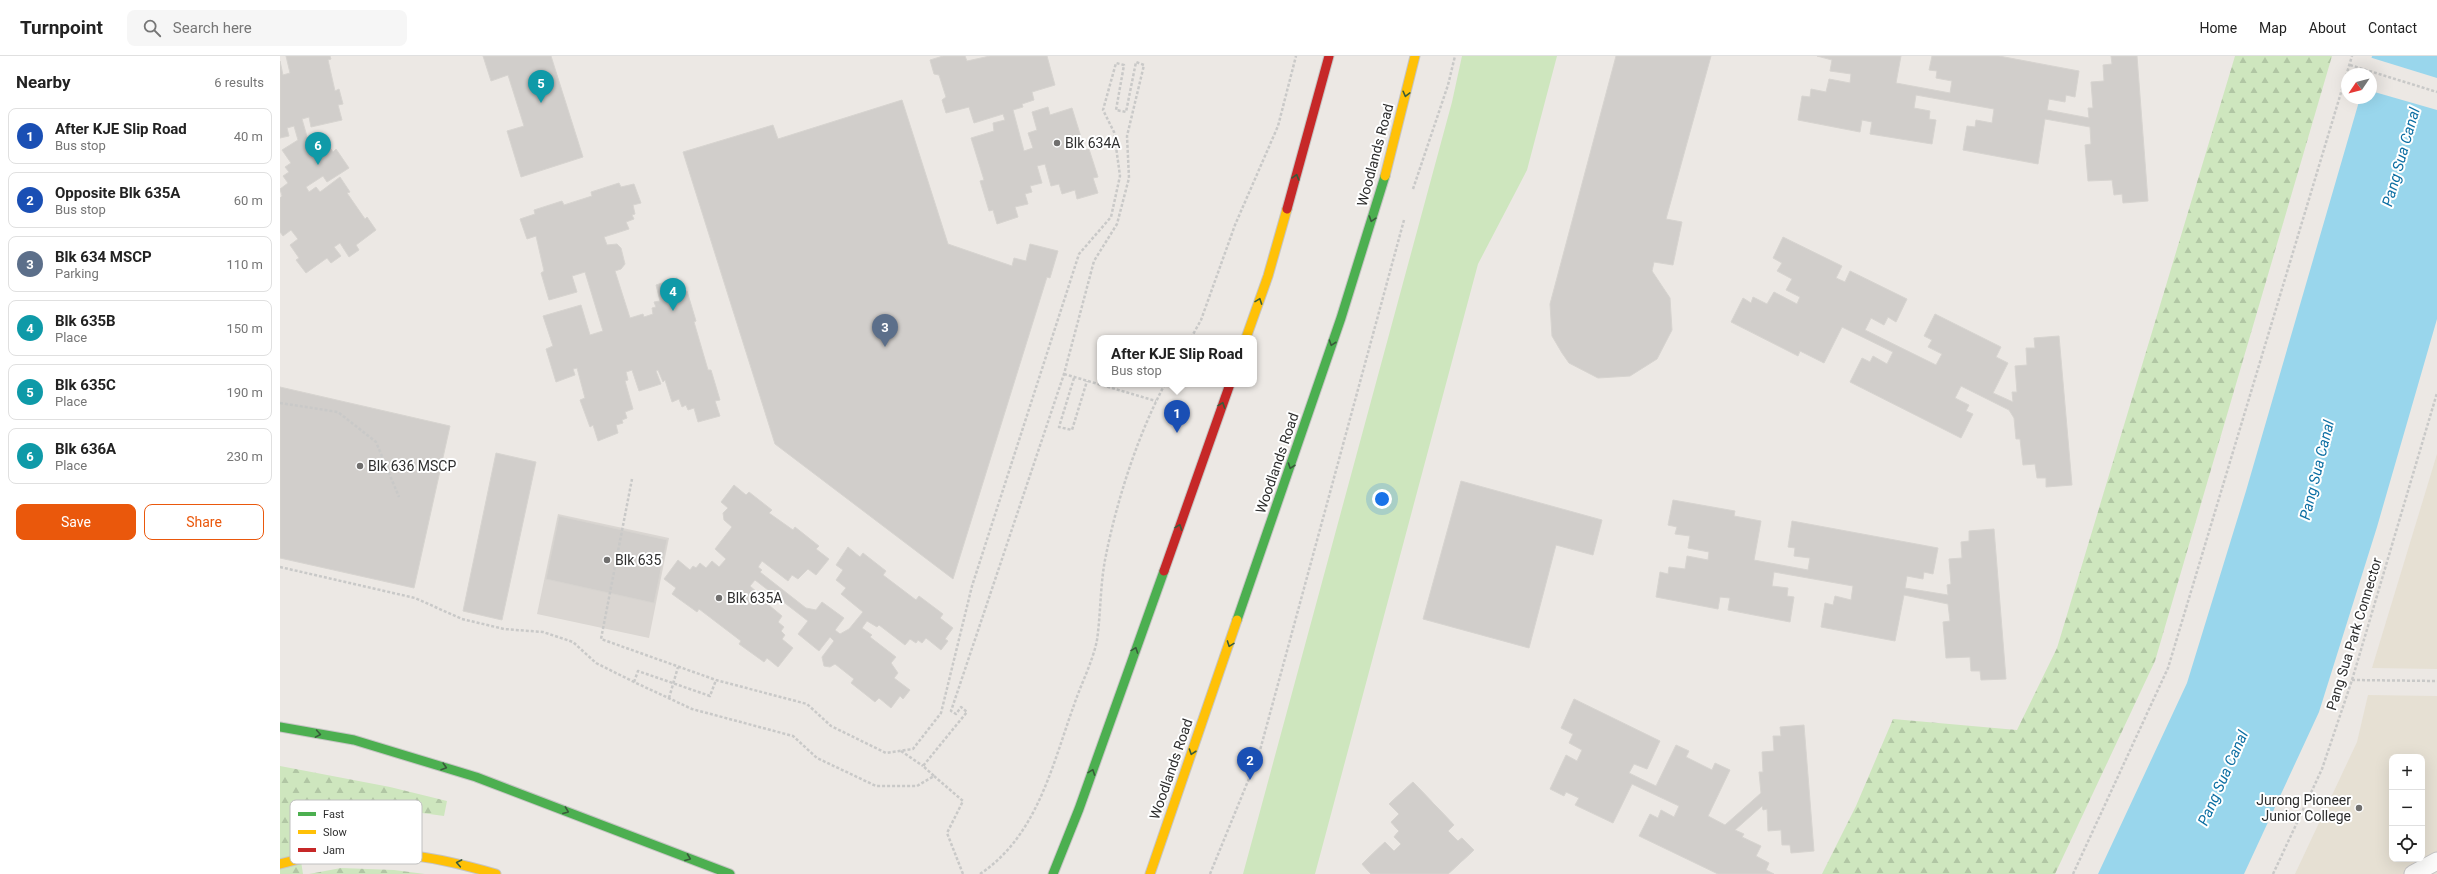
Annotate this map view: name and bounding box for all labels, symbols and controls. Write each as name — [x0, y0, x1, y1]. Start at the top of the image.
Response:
search box — [127, 10, 407, 46]
text: Turnpoint — [20, 16, 103, 39]
icon: search — [141, 17, 163, 39]
text: Search here — [173, 19, 252, 37]
text: Home — [2199, 20, 2237, 36]
text: Map — [2259, 20, 2287, 36]
text: About — [2309, 20, 2346, 36]
text: Contact — [2368, 20, 2417, 36]
north arrow — [2341, 68, 2377, 104]
pin: 5 — [528, 70, 554, 103]
text: Nearby — [16, 72, 71, 92]
text: 6 results — [214, 75, 264, 90]
one-way arrow — [1402, 90, 1411, 97]
street label: Woodlands Road — [1354, 102, 1396, 208]
water label: Pang Sua Canal — [2378, 105, 2424, 209]
text: After KJE Slip Road — [55, 120, 187, 138]
text: 1 — [26, 129, 34, 144]
text: 40 m — [234, 129, 263, 144]
pin: 6 — [305, 132, 331, 165]
place label: Blk 634A — [1065, 135, 1120, 151]
text: Bus stop — [55, 138, 106, 153]
marker: Blk 634A — [1052, 138, 1062, 148]
one-way arrow — [1292, 173, 1300, 180]
text: Opposite Blk 635A — [55, 184, 180, 202]
text: 2 — [26, 193, 34, 208]
text: 60 m — [234, 193, 263, 208]
text: Bus stop — [55, 202, 106, 217]
one-way arrow — [1369, 216, 1377, 223]
text: Blk 634 MSCP — [55, 248, 152, 266]
text: 3 — [26, 257, 34, 272]
text: 110 m — [226, 257, 263, 272]
text: Parking — [55, 266, 99, 281]
pin: 4 — [660, 278, 686, 311]
one-way arrow — [1255, 298, 1263, 305]
text: Blk 635B — [55, 312, 116, 330]
pin: 3 — [872, 314, 898, 347]
text: 4 — [26, 321, 34, 336]
text: 150 m — [226, 321, 263, 336]
text: Place — [55, 330, 87, 345]
popup — [1097, 335, 1257, 387]
one-way arrow — [1329, 339, 1337, 346]
text: After KJE Slip Road — [1111, 345, 1243, 363]
text: Bus stop — [1111, 363, 1162, 378]
text: Blk 635C — [55, 376, 116, 394]
text: 5 — [26, 385, 34, 400]
text: 190 m — [226, 385, 263, 400]
text: Place — [55, 394, 87, 409]
pin: 1 — [1164, 400, 1190, 433]
one-way arrow — [1218, 401, 1226, 408]
street label: Woodlands Road — [1252, 410, 1302, 516]
water label: Pang Sua Canal — [2296, 418, 2338, 522]
text: Blk 636A — [55, 440, 116, 458]
text: 6 — [26, 449, 34, 464]
text: 230 m — [226, 449, 263, 464]
text: Place — [55, 458, 87, 473]
place label: Blk 636 MSCP — [368, 458, 456, 474]
marker: Blk 636 MSCP — [355, 461, 365, 471]
one-way arrow — [1287, 463, 1295, 470]
your location — [1372, 489, 1392, 509]
button: Save — [16, 504, 136, 540]
button: Share — [144, 504, 264, 540]
one-way arrow — [1174, 524, 1183, 531]
place label: Blk 635 — [615, 552, 661, 568]
marker: Blk 635 — [602, 555, 612, 565]
street label: Pang Sua Park Connector — [2323, 556, 2385, 712]
place label: Blk 635A — [727, 590, 782, 606]
marker: Blk 635A — [714, 593, 724, 603]
one-way arrow — [1226, 640, 1235, 647]
one-way arrow — [1131, 646, 1139, 653]
street label: Woodlands Road — [1146, 716, 1196, 822]
water label: Pang Sua Canal — [2194, 727, 2252, 828]
one-way arrow — [315, 729, 322, 738]
pin: 2 — [1237, 747, 1263, 780]
one-way arrow — [1188, 749, 1197, 756]
map controls — [2389, 754, 2425, 862]
button: + — [2389, 754, 2425, 790]
one-way arrow — [440, 762, 447, 771]
one-way arrow — [1087, 769, 1095, 776]
button: − — [2389, 790, 2425, 826]
place label: Jurong Pioneer Junior College — [2256, 792, 2351, 824]
legend — [290, 800, 422, 864]
marker: Jurong Pioneer Junior College — [2354, 803, 2364, 813]
one-way arrow — [563, 807, 570, 815]
text: Fast — [323, 808, 345, 821]
text: Slow — [323, 826, 347, 839]
button: locate — [2389, 826, 2425, 862]
text: Jam — [323, 844, 345, 857]
one-way arrow — [684, 853, 691, 861]
one-way arrow — [456, 859, 462, 868]

